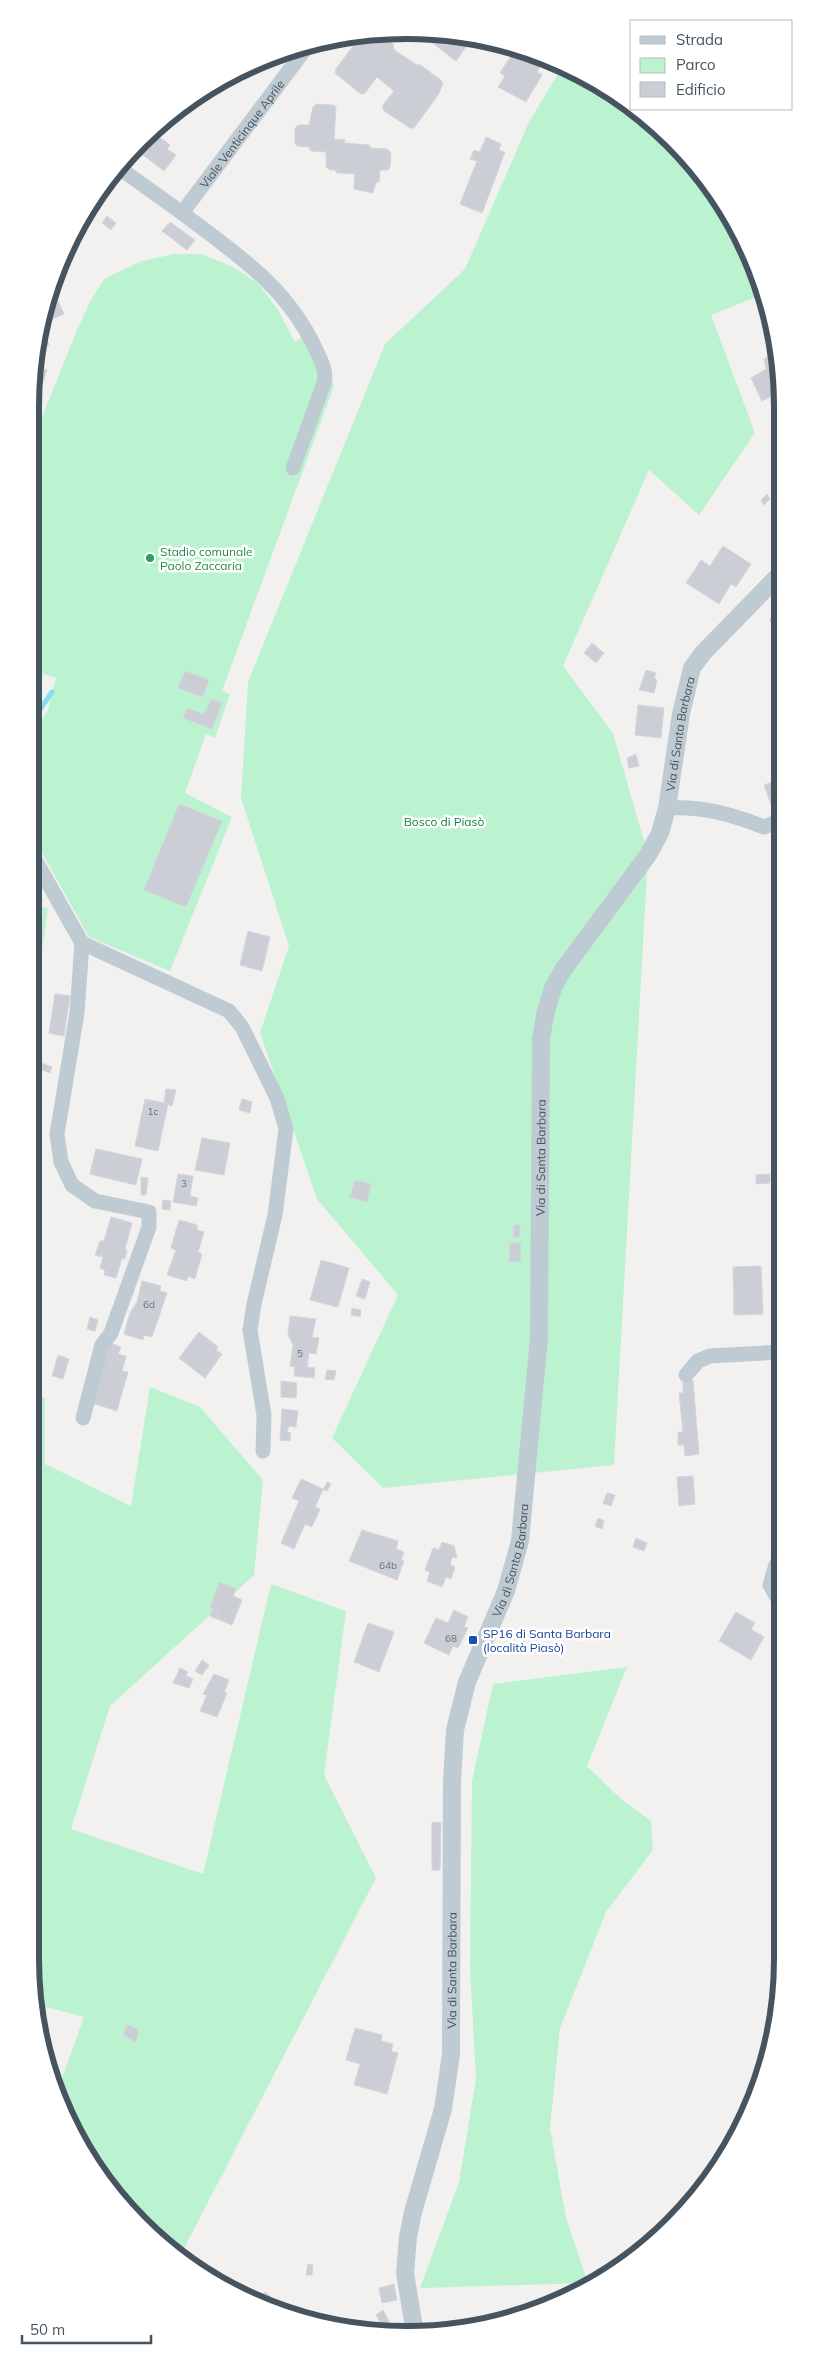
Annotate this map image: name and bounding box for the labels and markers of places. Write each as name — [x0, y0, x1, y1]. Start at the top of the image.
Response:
place label: Stadio comunale Paolo Zaccaria — [160, 544, 253, 573]
marker: Stadio comunale Paolo Zaccaria — [144, 552, 156, 564]
place label: SP16 di Santa Barbara (località Piasò) — [483, 1626, 611, 1655]
marker: SP16 di Santa Barbara (località Piasò) — [467, 1634, 479, 1646]

